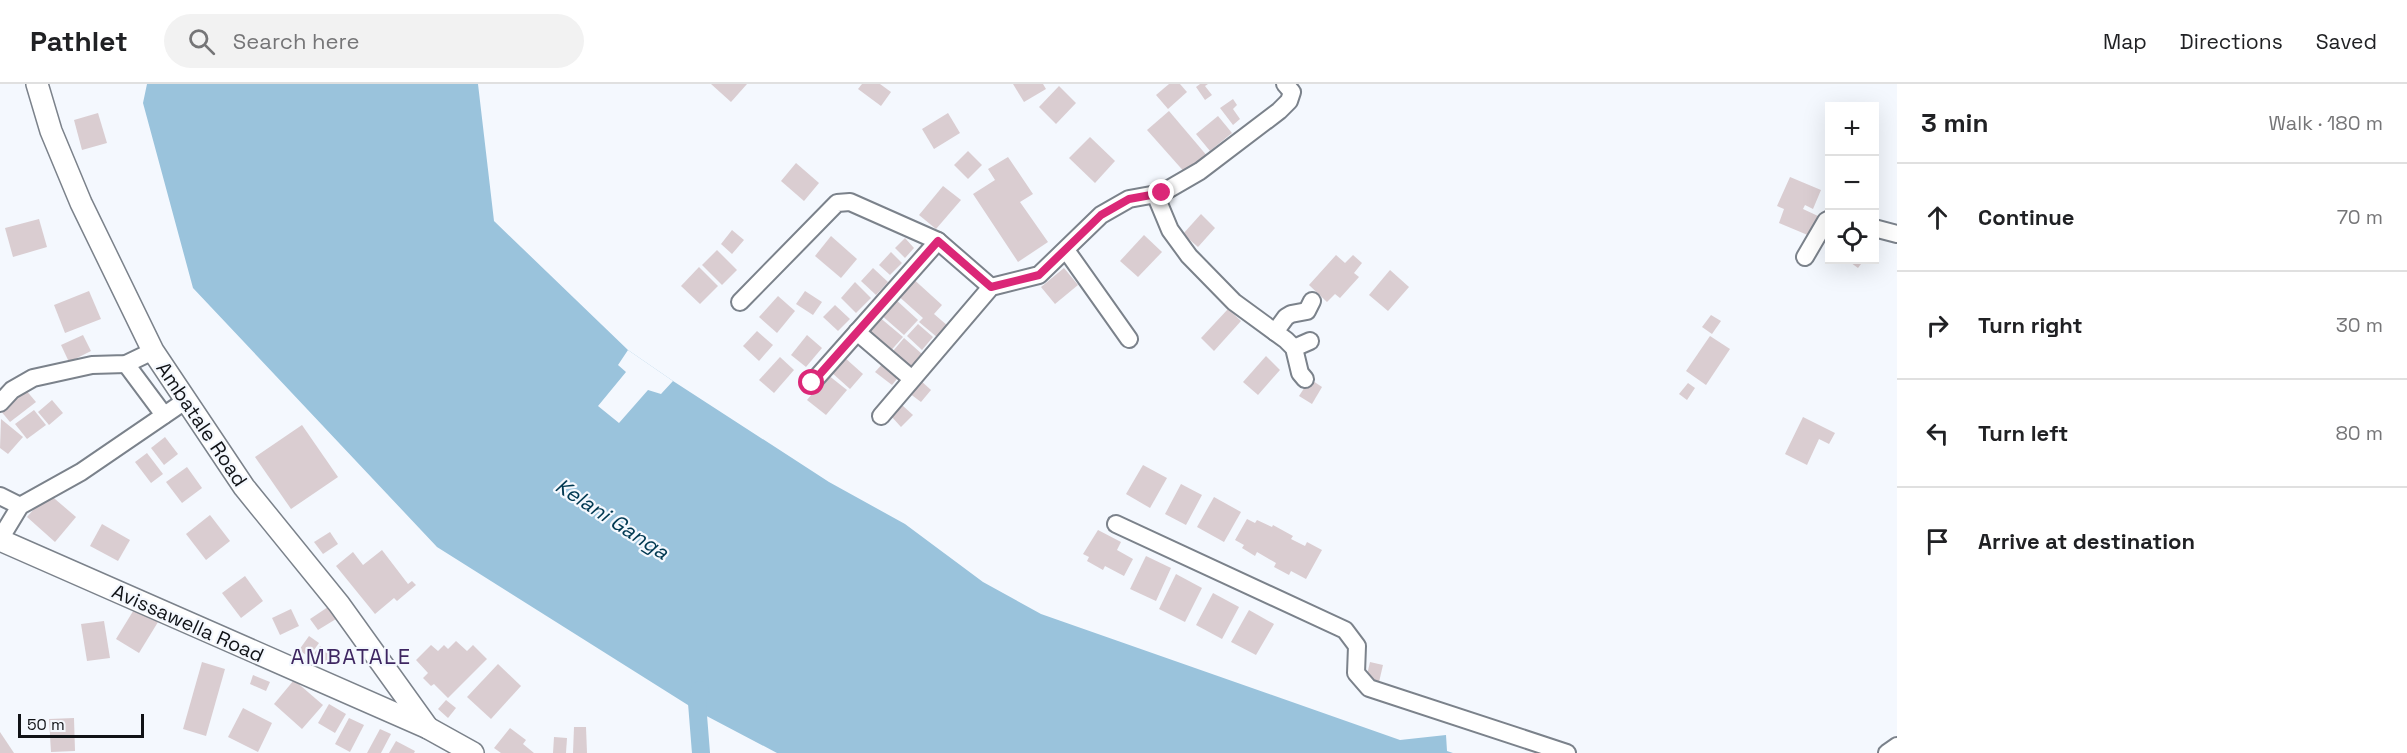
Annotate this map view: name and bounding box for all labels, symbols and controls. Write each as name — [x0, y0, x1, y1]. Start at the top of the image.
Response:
search box — [164, 14, 584, 68]
text: Pathlet — [30, 23, 128, 59]
icon: search — [185, 25, 218, 58]
text: Search here — [233, 27, 360, 55]
text: Map — [2103, 28, 2147, 55]
text: Directions — [2180, 28, 2283, 55]
text: Saved — [2316, 28, 2377, 55]
map controls — [1825, 102, 1879, 264]
button: + — [1825, 102, 1879, 156]
text: 3 min — [1921, 106, 1989, 140]
text: Walk · 180 m — [2269, 110, 2383, 136]
button: − — [1825, 156, 1879, 210]
route end — [1148, 179, 1174, 205]
icon: ahead — [1921, 201, 1954, 234]
text: Continue — [1978, 203, 2074, 231]
text: 70 m — [2337, 204, 2383, 230]
button: locate — [1825, 210, 1879, 264]
icon: right — [1921, 309, 1954, 342]
text: Turn right — [1978, 311, 2083, 339]
text: 30 m — [2336, 312, 2383, 338]
street label: Ambatale Road — [151, 357, 253, 491]
route start — [798, 369, 824, 395]
icon: left — [1921, 417, 1954, 450]
text: Turn left — [1978, 419, 2068, 447]
text: 80 m — [2335, 420, 2383, 446]
water label: Kelani Ganga — [550, 472, 675, 566]
icon: arrive — [1921, 525, 1954, 558]
text: Arrive at destination — [1978, 527, 2195, 555]
street label: Avissawella Road — [108, 578, 268, 668]
district label: AMBATALE — [290, 642, 412, 670]
scale bar — [18, 711, 144, 738]
text: 50 m — [27, 714, 65, 735]

